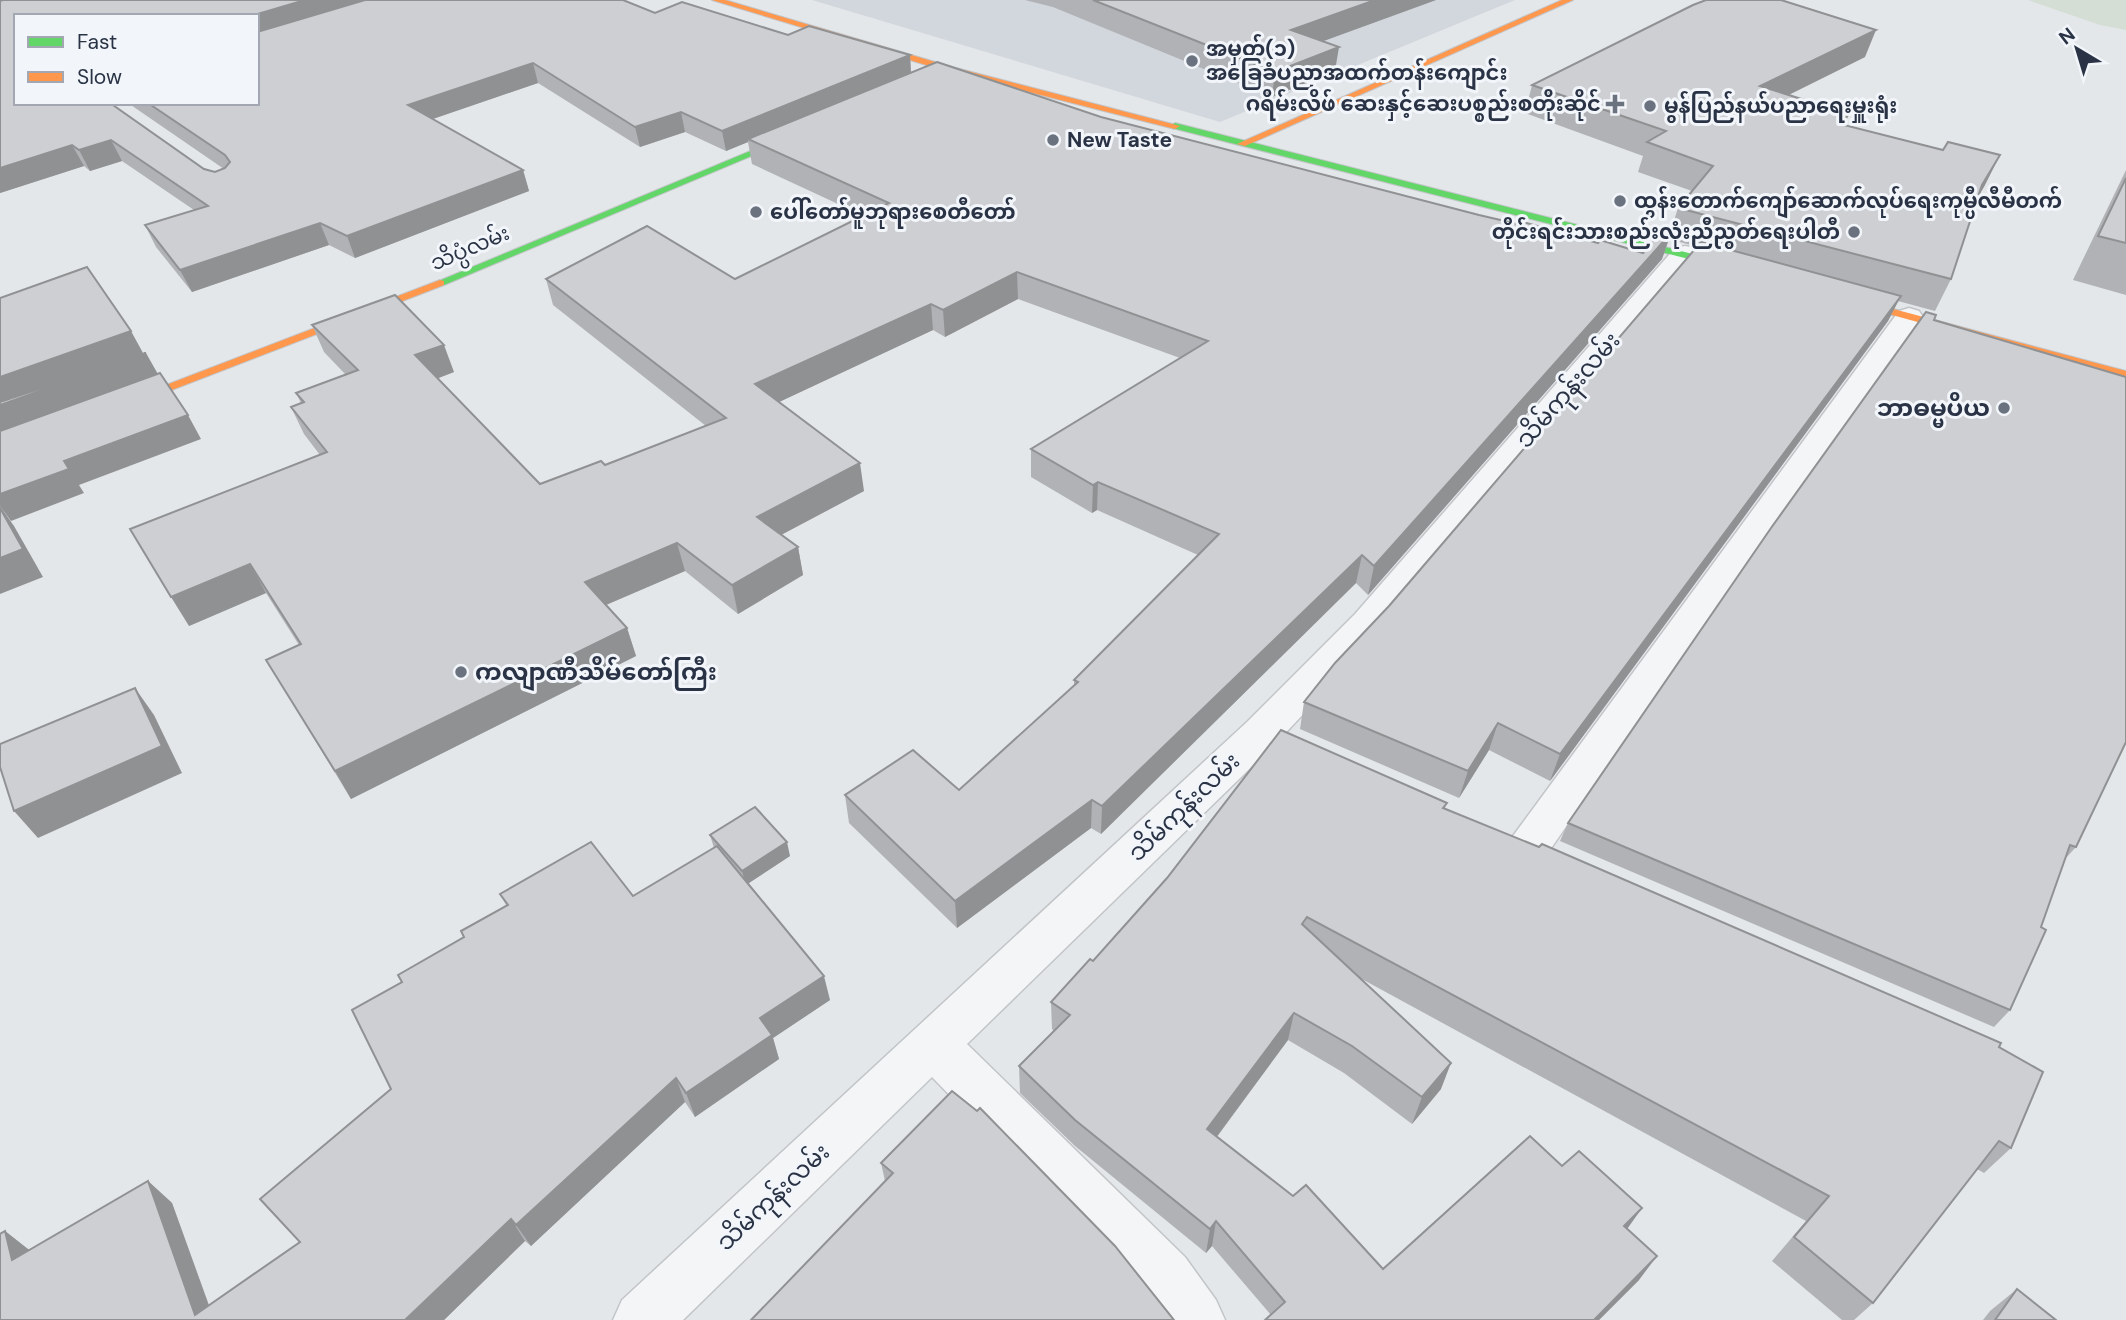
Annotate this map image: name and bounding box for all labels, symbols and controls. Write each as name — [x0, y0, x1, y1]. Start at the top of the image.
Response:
legend — [14, 14, 259, 105]
north arrow — [2042, 14, 2112, 84]
text: N — [2054, 22, 2080, 50]
text: Fast — [77, 28, 117, 56]
place label: အမှတ်(၁) အခြေခံပညာအထက်တန်းကျောင်း — [1206, 33, 1508, 91]
marker: အမှတ်(၁) အခြေခံပညာအထက်တန်းကျောင်း — [1184, 53, 1200, 69]
text: Slow — [77, 63, 122, 91]
place label: ဂရိမ်းလိဖ် ဆေးနှင့်ဆေးပစ္စည်းစတိုးဆိုင် — [1246, 88, 1601, 122]
place label: မွန်ပြည်နယ်ပညာရေးမှူးရုံး — [1664, 90, 1897, 123]
marker: ဂရိမ်းလိဖ် ဆေးနှင့်ဆေးပစ္စည်းစတိုးဆိုင် — [1607, 96, 1623, 112]
marker: မွန်ပြည်နယ်ပညာရေးမှူးရုံး — [1642, 98, 1658, 114]
place label: New Taste — [1067, 126, 1172, 154]
marker: New Taste — [1045, 132, 1061, 148]
place label: ထွန်းတောက်ကျော်ဆောက်လုပ်ရေးကုမ္ပီလီမီတက် — [1634, 185, 2062, 219]
marker: ထွန်းတောက်ကျော်ဆောက်လုပ်ရေးကုမ္ပီလီမီတက် — [1612, 193, 1628, 209]
place label: ပေါ်တော်မူဘုရားစေတီတော် — [770, 196, 1016, 229]
marker: ပေါ်တော်မူဘုရားစေတီတော် — [748, 204, 764, 220]
place label: တိုင်းရင်းသားစည်းလုံးညီညွတ်ရေးပါတီ — [1492, 216, 1840, 249]
street label: သိပ္ပံလမ်း — [426, 217, 515, 280]
marker: တိုင်းရင်းသားစည်းလုံးညီညွတ်ရေးပါတီ — [1846, 224, 1862, 240]
street label: သိမ်ကုန်းလမ်း — [1509, 325, 1630, 457]
place label: ဘာဓမ္မပိယ — [1877, 392, 1990, 428]
marker: ဘာဓမ္မပိယ — [1996, 400, 2012, 416]
place label: ကလျာဏီသိမ်တော်ကြီး — [475, 656, 717, 692]
marker: ကလျာဏီသိမ်တော်ကြီး — [453, 664, 469, 680]
street label: သိမ်ကုန်းလမ်း — [1121, 746, 1249, 871]
street label: သိမ်ကုန်းလမ်း — [710, 1136, 839, 1260]

